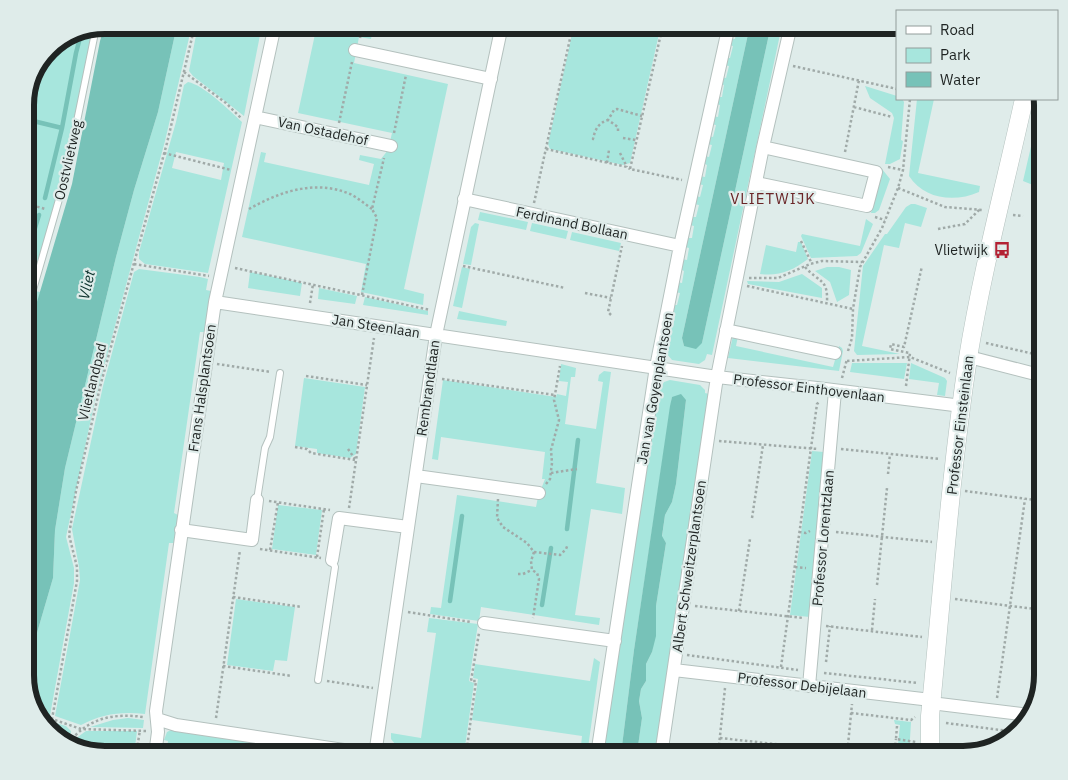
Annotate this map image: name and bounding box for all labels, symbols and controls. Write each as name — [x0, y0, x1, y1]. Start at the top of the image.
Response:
legend — [896, 10, 1058, 100]
text: Road — [940, 20, 975, 39]
text: Park — [940, 45, 970, 64]
text: Water — [940, 70, 981, 89]
street label: Van Ostadehof — [276, 113, 370, 149]
street label: Oostvlietweg — [50, 117, 86, 202]
district label: VLIETWIJK — [730, 189, 816, 208]
street label: Ferdinand Bollaan — [514, 202, 630, 244]
bus stop icon: Vlietwijk — [992, 240, 1012, 260]
place label: Vlietwijk — [934, 241, 989, 259]
water label: Vliet — [74, 267, 99, 301]
street label: Jan Steenlaan — [331, 310, 421, 342]
street label: Jan van Goyenplantsoen — [633, 311, 677, 465]
street label: Frans Halsplantsoen — [184, 323, 220, 453]
street label: Rembrandtlaan — [412, 339, 444, 437]
street label: Vlietlandpad — [74, 341, 110, 423]
street label: Professor Einsteinlaan — [943, 354, 977, 496]
street label: Professor Einthovenlaan — [732, 370, 886, 406]
street label: Professor Lorentzlaan — [808, 469, 838, 607]
street label: Albert Schweitzerplantsoen — [668, 479, 710, 653]
street label: Professor Debijelaan — [737, 668, 867, 702]

